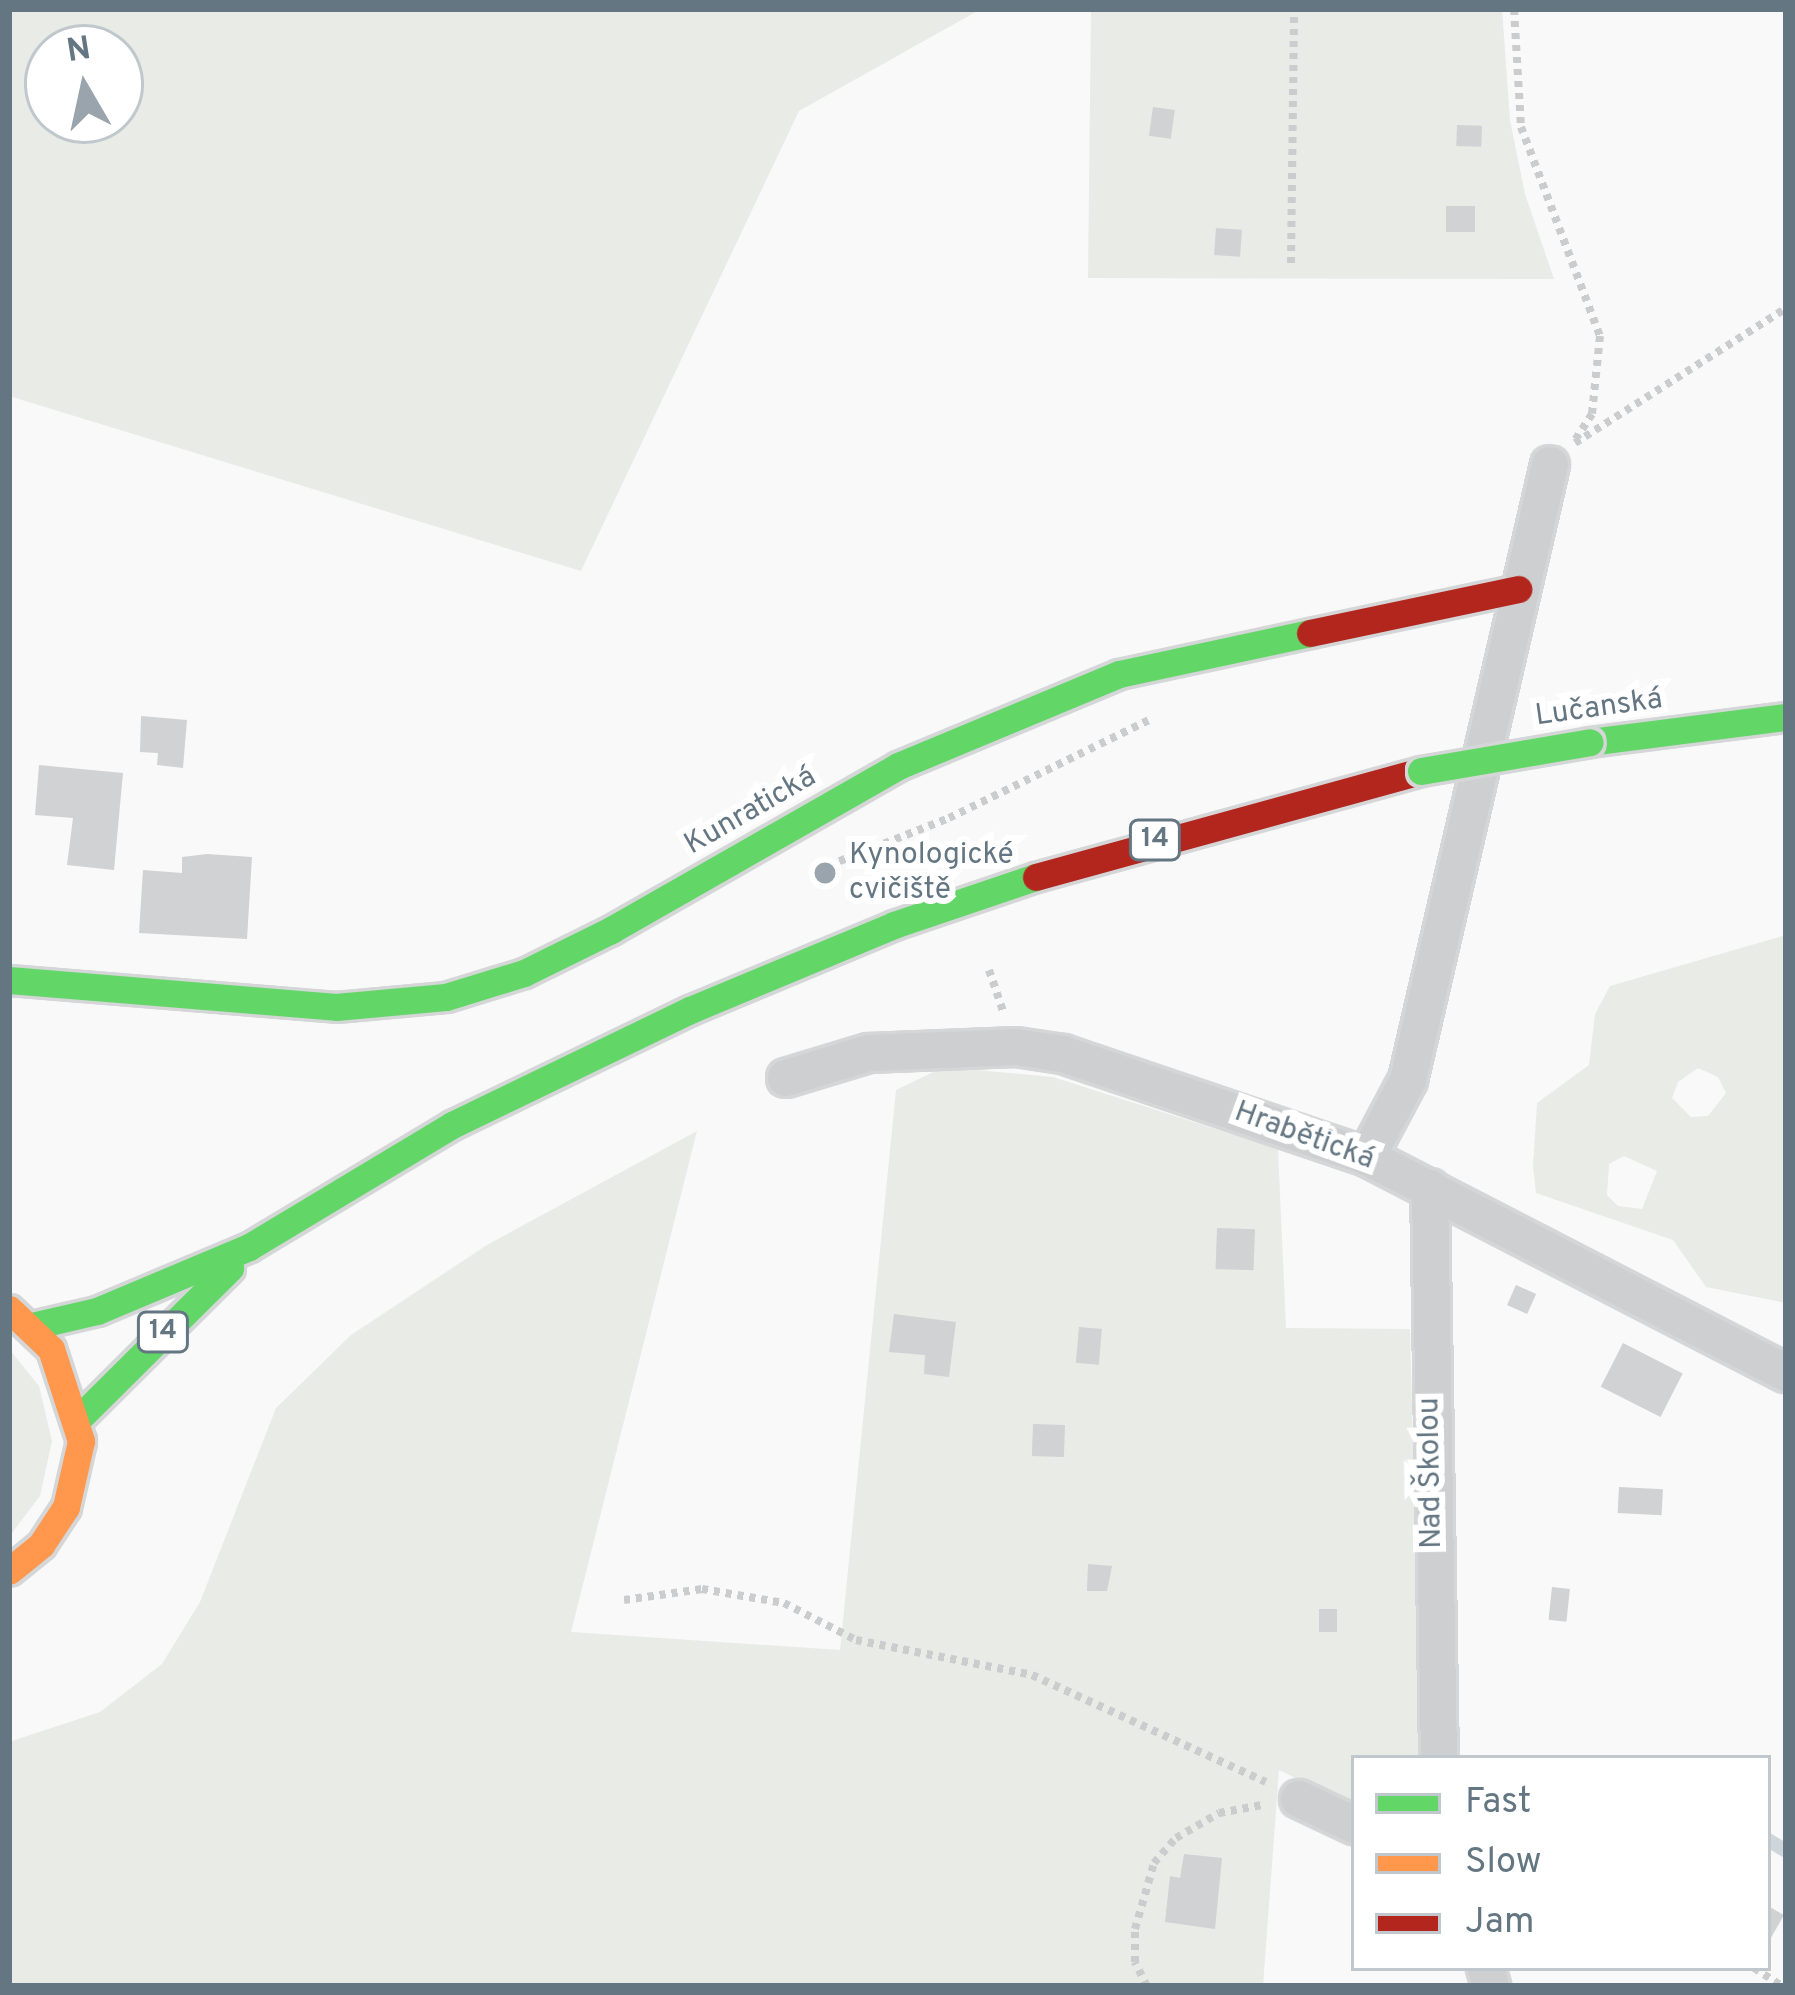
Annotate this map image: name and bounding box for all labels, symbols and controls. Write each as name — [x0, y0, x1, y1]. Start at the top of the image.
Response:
north arrow — [24, 24, 144, 144]
text: N — [64, 29, 94, 74]
street label: Lučanská — [1533, 682, 1665, 736]
street label: Kunratická — [679, 760, 823, 864]
road number: 14 — [1128, 819, 1182, 861]
place label: Kynologické cvičiště — [849, 838, 1014, 908]
marker: Kynologické cvičiště — [812, 860, 838, 886]
street label: Hrabětická — [1229, 1095, 1379, 1179]
road number: 14 — [136, 1311, 190, 1353]
street label: Nad Školou — [1413, 1397, 1451, 1549]
legend — [1351, 1755, 1771, 1971]
text: Fast — [1465, 1780, 1531, 1826]
text: Slow — [1465, 1840, 1541, 1886]
text: Jam — [1465, 1900, 1535, 1946]

